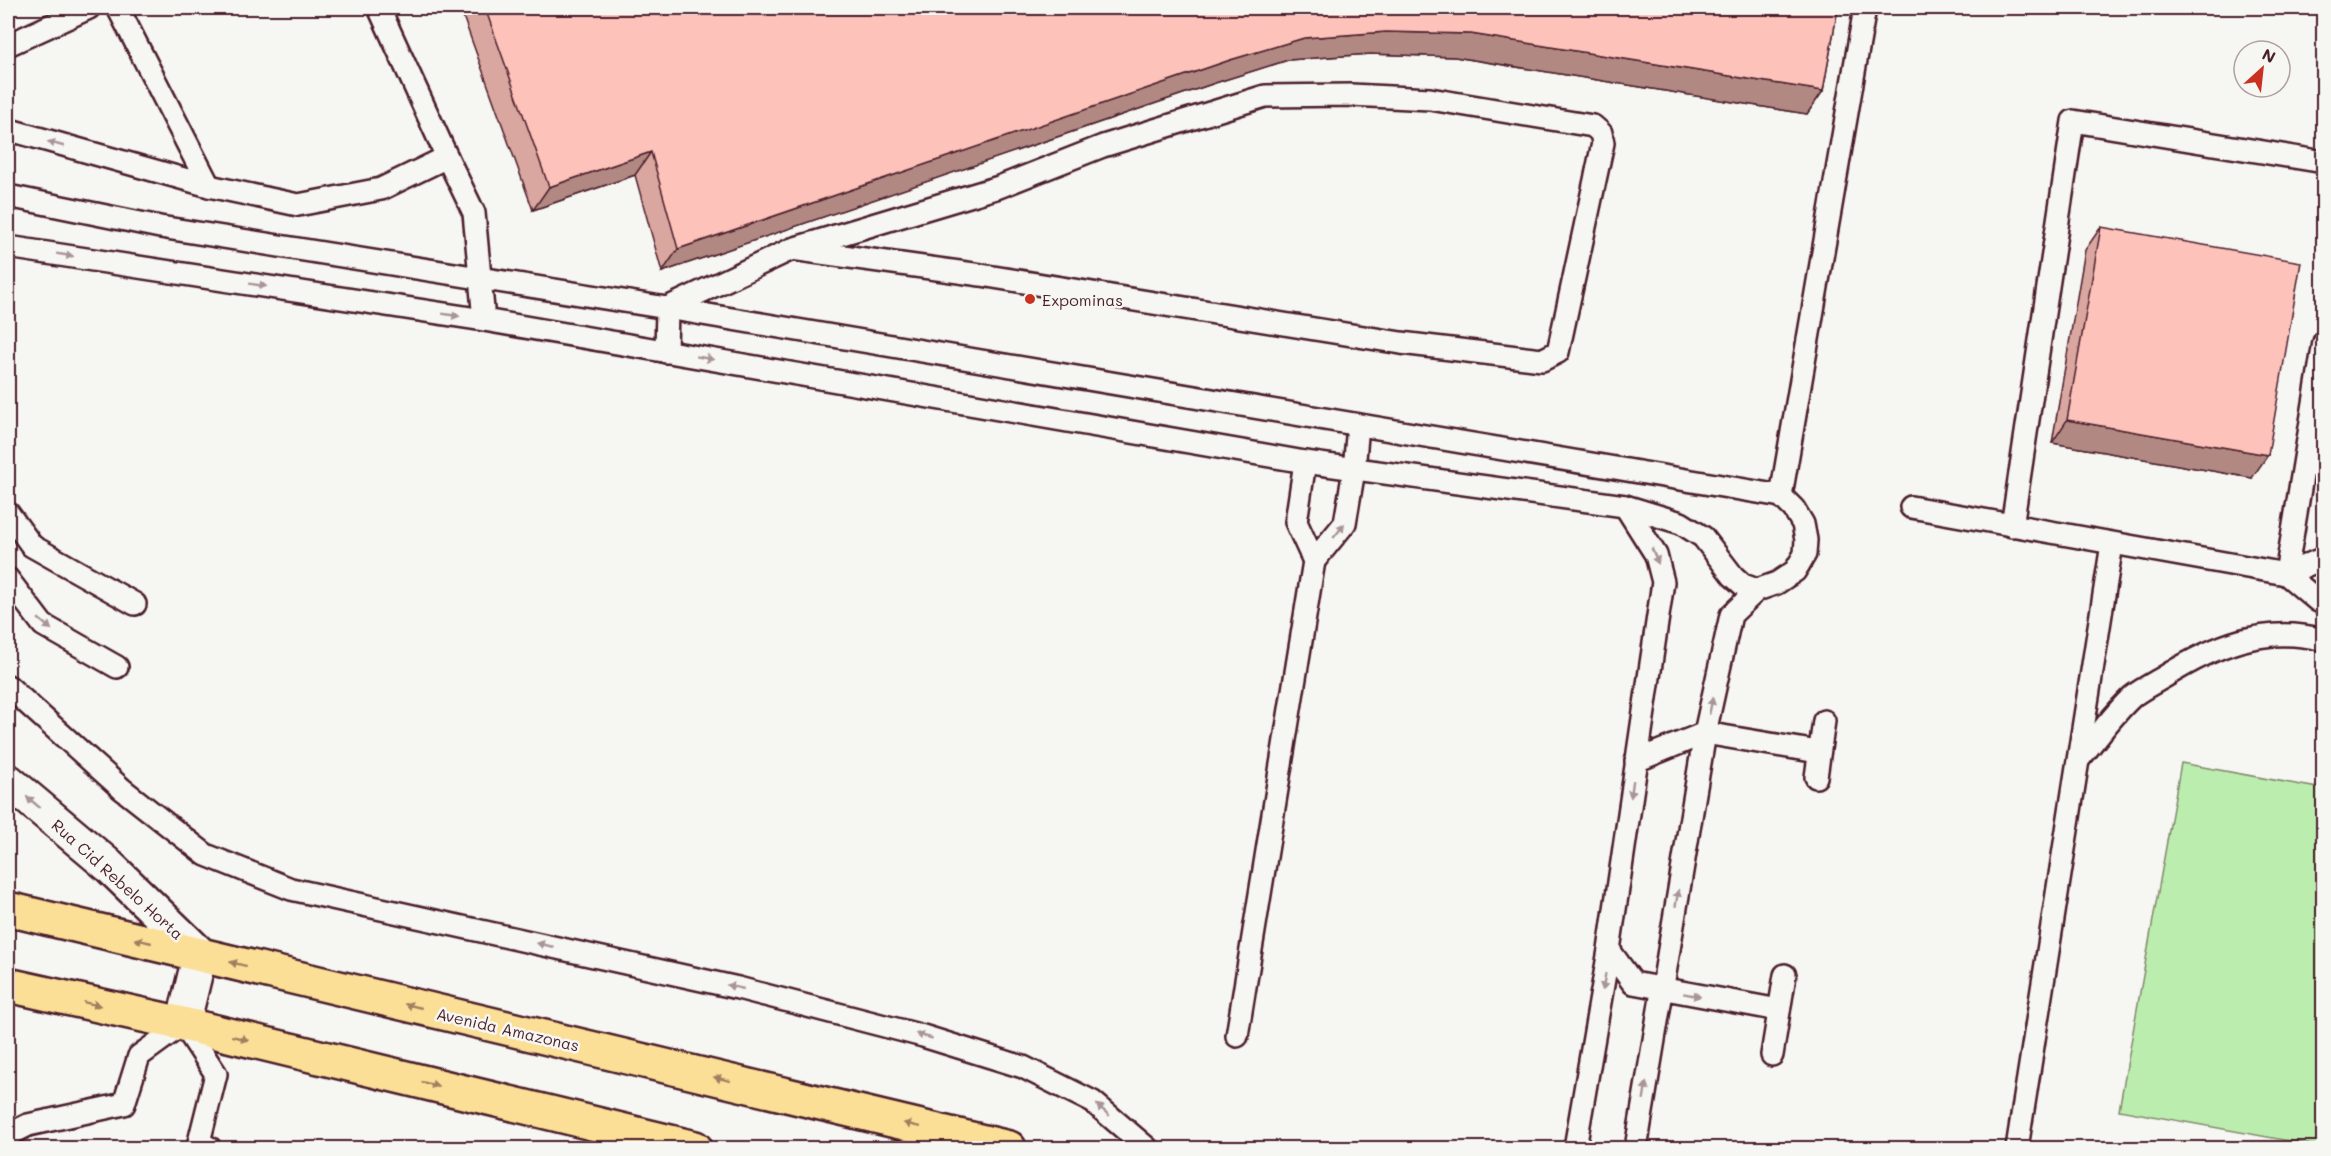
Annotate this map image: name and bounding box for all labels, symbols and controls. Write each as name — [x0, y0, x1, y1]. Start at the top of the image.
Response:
north arrow — [2232, 39, 2292, 99]
text: N — [2259, 43, 2279, 67]
one-way arrow — [47, 139, 65, 148]
one-way arrow — [56, 251, 75, 260]
one-way arrow — [249, 281, 268, 290]
place label: Expominas — [1042, 289, 1123, 310]
marker: Expominas — [1023, 292, 1037, 306]
one-way arrow — [441, 311, 460, 320]
one-way arrow — [696, 354, 715, 363]
one-way arrow — [1332, 523, 1345, 539]
one-way arrow — [1651, 547, 1660, 565]
one-way arrow — [37, 617, 53, 630]
one-way arrow — [1707, 697, 1716, 716]
one-way arrow — [1628, 780, 1637, 799]
one-way arrow — [25, 796, 40, 809]
street label: Rua Cid Rebelo Horta — [48, 814, 188, 944]
one-way arrow — [1673, 889, 1682, 908]
one-way arrow — [134, 936, 152, 946]
one-way arrow — [535, 940, 554, 949]
one-way arrow — [229, 958, 247, 968]
one-way arrow — [1599, 973, 1608, 992]
one-way arrow — [726, 982, 744, 992]
one-way arrow — [1683, 991, 1702, 1000]
one-way arrow — [83, 1000, 101, 1010]
one-way arrow — [403, 1001, 422, 1011]
street label: Avenida Amazonas — [435, 1002, 581, 1056]
one-way arrow — [915, 1031, 933, 1040]
one-way arrow — [231, 1033, 249, 1043]
one-way arrow — [713, 1074, 731, 1084]
one-way arrow — [420, 1079, 439, 1089]
one-way arrow — [1641, 1081, 1650, 1100]
one-way arrow — [1095, 1104, 1111, 1117]
one-way arrow — [902, 1120, 921, 1129]

